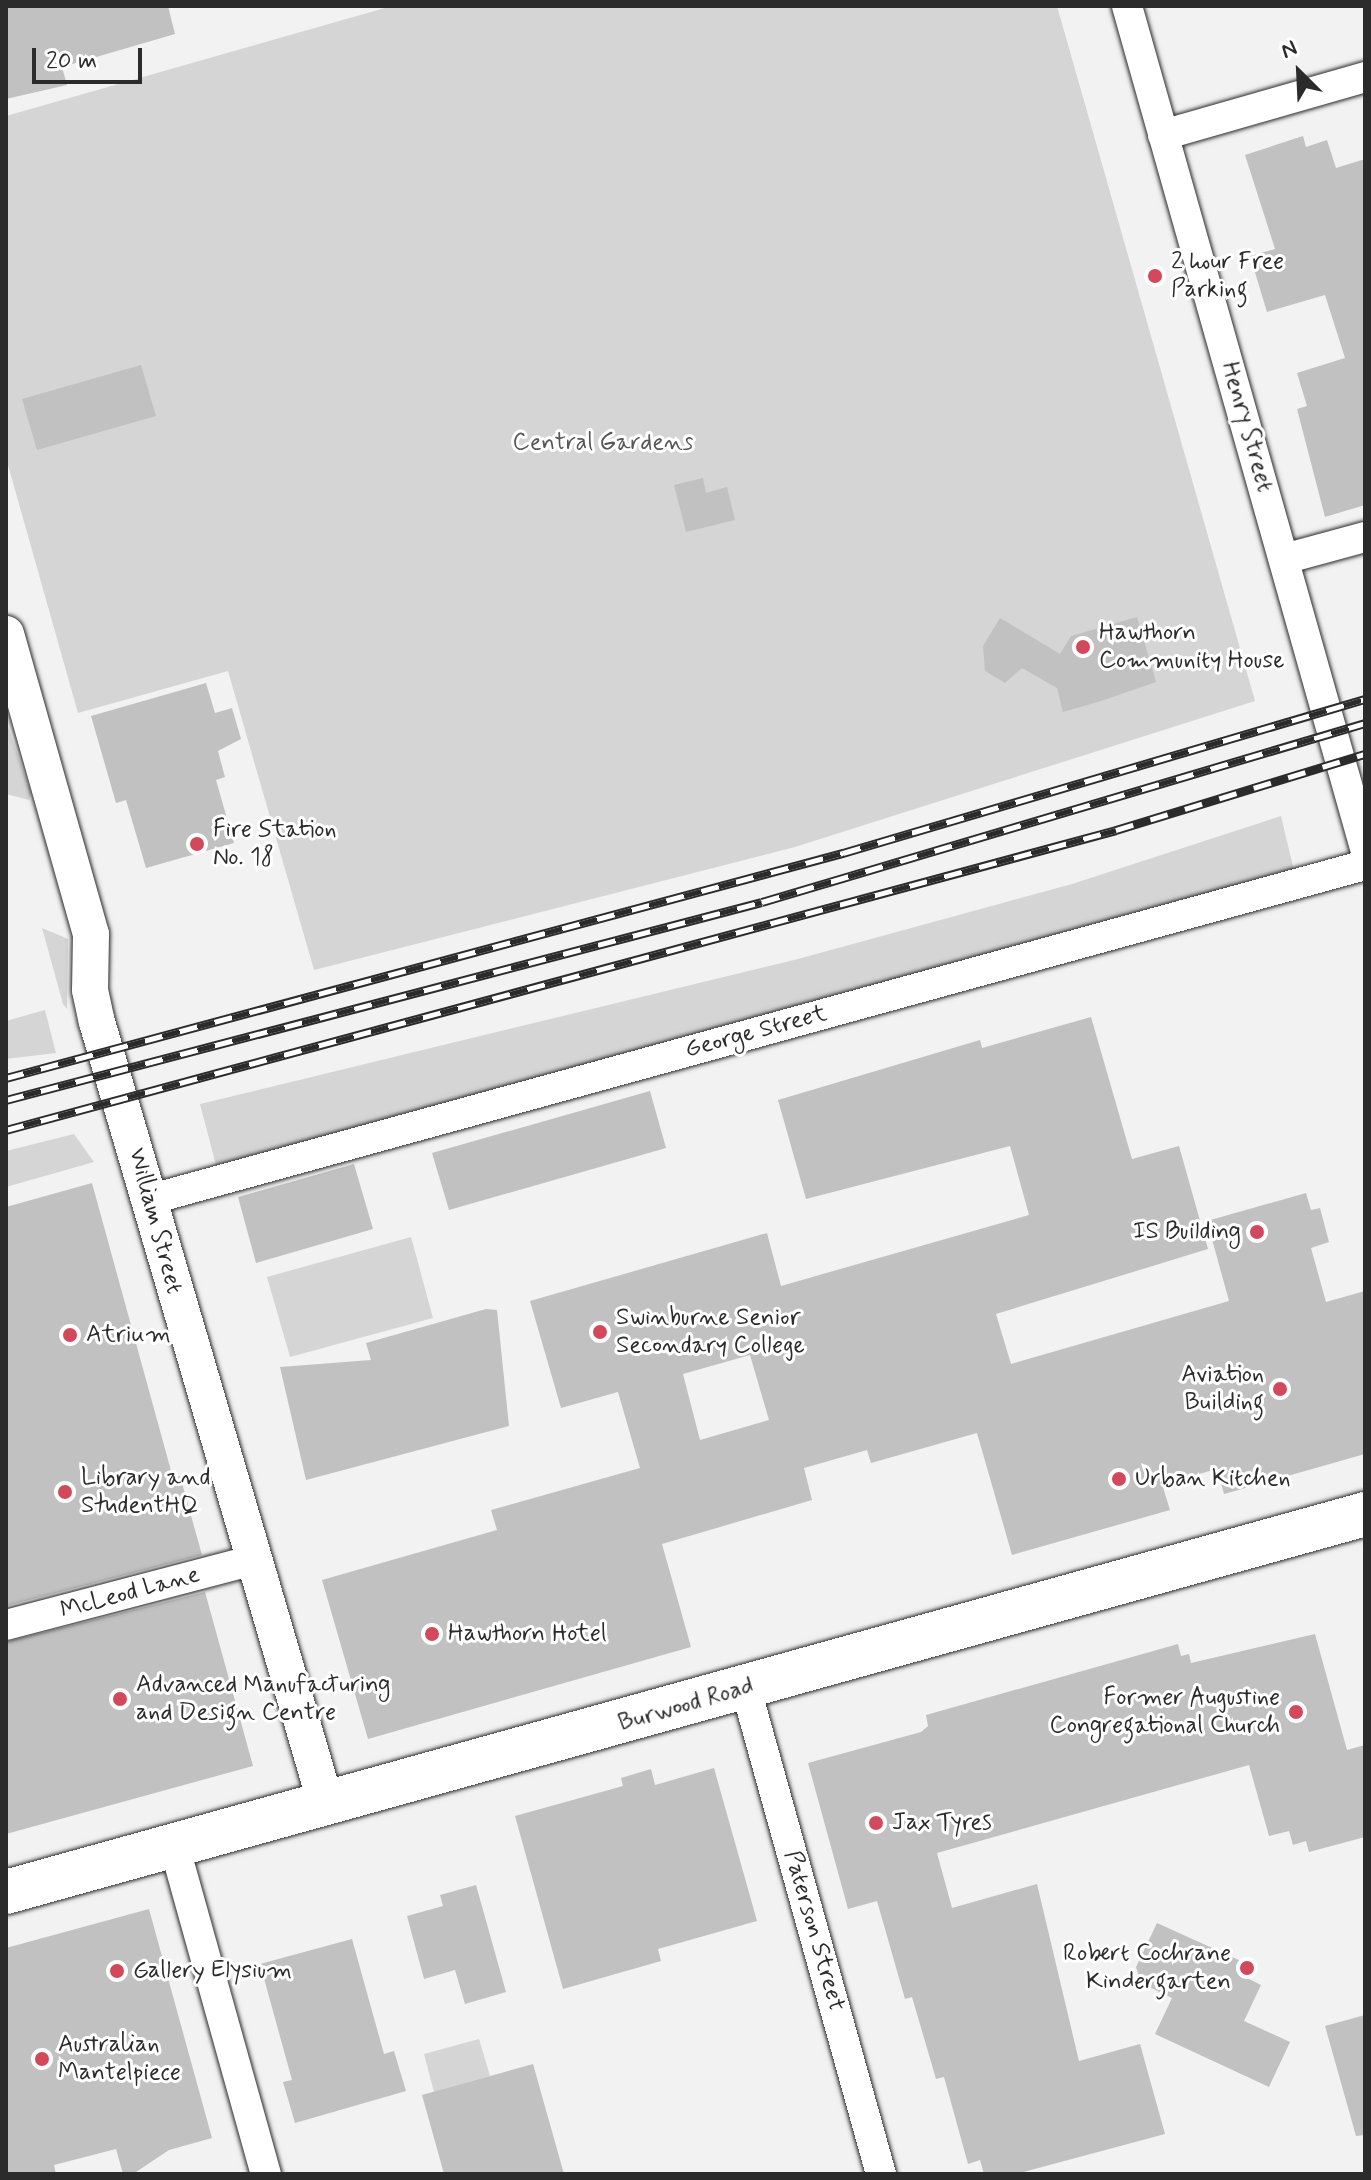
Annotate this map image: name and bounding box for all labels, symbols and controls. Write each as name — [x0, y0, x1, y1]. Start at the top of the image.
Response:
scale bar — [36, 32, 146, 82]
north arrow — [1259, 32, 1339, 112]
text: N — [1277, 34, 1302, 66]
text: 20 m — [46, 46, 97, 77]
place label: 2 hour Free Parking — [1171, 248, 1282, 304]
marker: 2 hour Free Parking — [1146, 267, 1164, 285]
street label: Henry Street — [1214, 357, 1280, 497]
park label: Central Gardens — [518, 429, 688, 457]
place label: Hawthorn Community House — [1099, 619, 1284, 675]
marker: Hawthorn Community House — [1074, 638, 1092, 656]
place label: Fire Station No. 18 — [213, 816, 329, 872]
marker: Fire Station No. 18 — [188, 835, 206, 853]
street label: George Street — [682, 999, 830, 1065]
street label: William Street — [121, 1143, 189, 1299]
place label: IS Building — [1129, 1218, 1241, 1246]
marker: IS Building — [1248, 1223, 1266, 1241]
place label: Swinburne Senior Secondary College — [616, 1304, 805, 1360]
place label: Atrium — [86, 1321, 171, 1349]
marker: Swinburne Senior Secondary College — [591, 1323, 609, 1341]
marker: Atrium — [61, 1326, 79, 1344]
place label: Aviation Building — [1181, 1361, 1264, 1417]
marker: Aviation Building — [1271, 1380, 1289, 1398]
place label: Library and StudentHQ — [81, 1464, 203, 1520]
place label: Urban Kitchen — [1135, 1465, 1291, 1493]
marker: Urban Kitchen — [1110, 1470, 1128, 1488]
marker: Library and StudentHQ — [56, 1483, 74, 1501]
street label: McLeod Lane — [60, 1561, 200, 1625]
place label: Hawthorn Hotel — [448, 1620, 600, 1648]
marker: Hawthorn Hotel — [423, 1625, 441, 1643]
place label: Advanced Manufacturing and Design Centre — [136, 1671, 392, 1727]
street label: Burwood Road — [615, 1672, 757, 1738]
place label: Former Augustine Congregational Church — [1044, 1684, 1280, 1740]
marker: Advanced Manufacturing and Design Centre — [111, 1690, 129, 1708]
marker: Former Augustine Congregational Church — [1287, 1703, 1305, 1721]
place label: Jax Tyres — [892, 1809, 991, 1837]
marker: Jax Tyres — [867, 1814, 885, 1832]
street label: Paterson Street — [777, 1848, 851, 2014]
place label: Robert Cochrane Kindergarten — [1060, 1940, 1231, 1996]
place label: Gallery Elysium — [133, 1957, 291, 1985]
marker: Robert Cochrane Kindergarten — [1238, 1959, 1256, 1977]
marker: Gallery Elysium — [108, 1962, 126, 1980]
place label: Australian Mantelpiece — [58, 2031, 181, 2087]
marker: Australian Mantelpiece — [33, 2050, 51, 2068]

